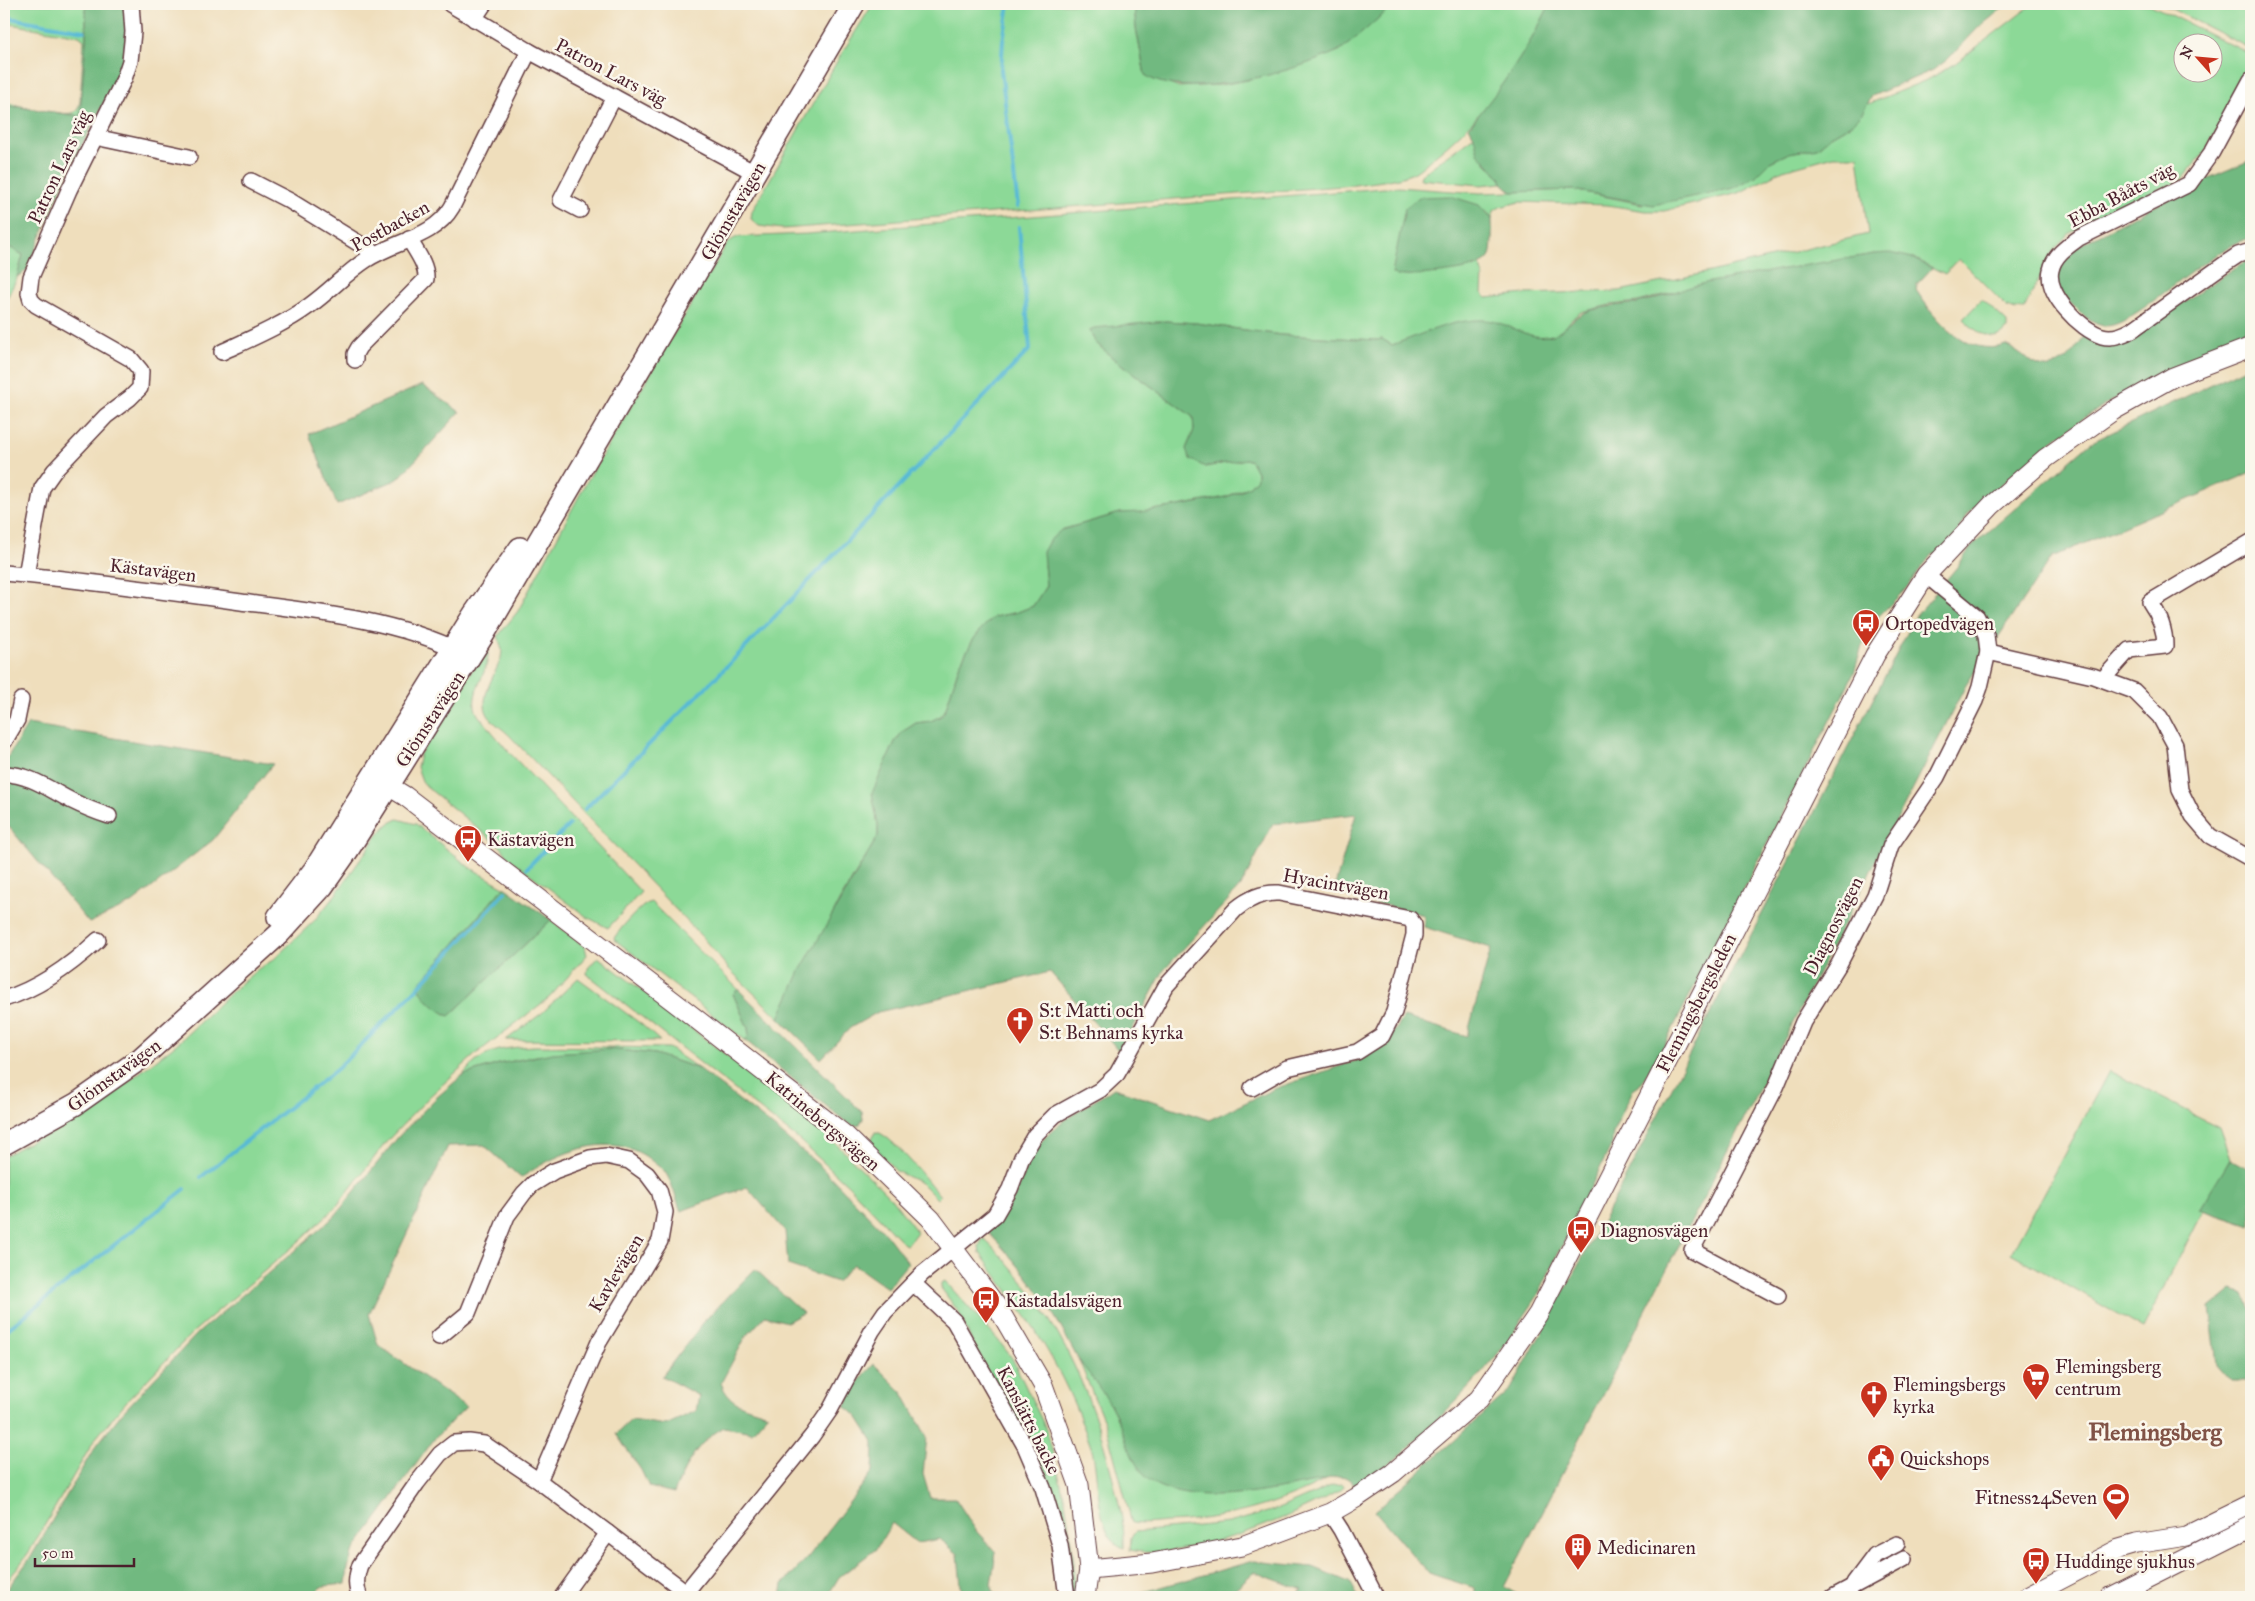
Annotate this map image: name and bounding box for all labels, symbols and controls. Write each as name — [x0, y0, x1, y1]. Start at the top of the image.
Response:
north arrow — [2172, 32, 2222, 82]
street label: Patron Lars väg — [551, 33, 671, 112]
text: N — [2177, 43, 2197, 61]
street label: Patron Lars väg — [23, 106, 96, 228]
street label: Ebba Bååts väg — [2064, 157, 2178, 233]
street label: Glömstavägen — [695, 158, 771, 265]
street label: Postbacken — [347, 195, 433, 257]
street label: Kästavägen — [108, 553, 198, 588]
bus stop icon: Ortopedvägen — [1851, 608, 1881, 647]
place label: Ortopedvägen — [1885, 612, 1994, 636]
street label: Glömstavägen — [390, 667, 471, 772]
bus stop icon: Kästavägen — [453, 824, 483, 863]
place label: Kästavägen — [487, 828, 574, 852]
street label: Hyacintvägen — [1281, 863, 1391, 906]
street label: Diagnosvägen — [1798, 873, 1869, 980]
street label: Flemingsbergsleden — [1651, 929, 1742, 1077]
place label: S:t Matti och S:t Behnams kyrka — [1039, 999, 1184, 1044]
church icon: S:t Matti och S:t Behnams kyrka — [1005, 1006, 1035, 1045]
street label: Glömstavägen — [63, 1033, 166, 1118]
street label: Katrinebergsvägen — [760, 1066, 885, 1177]
bus stop icon: Diagnosvägen — [1566, 1215, 1596, 1254]
place label: Diagnosvägen — [1600, 1219, 1708, 1243]
street label: Kavlevägen — [584, 1230, 649, 1317]
bus stop icon: Kästadalsvägen — [971, 1285, 1001, 1324]
place label: Kästadalsvägen — [1005, 1289, 1122, 1313]
place label: Flemingsberg centrum — [2055, 1355, 2161, 1400]
street label: Kanslätts backe — [992, 1362, 1066, 1478]
supermarket icon: Flemingsberg centrum — [2021, 1362, 2051, 1401]
place label: Flemingsbergs kyrka — [1893, 1373, 2006, 1418]
church icon: Flemingsbergs kyrka — [1859, 1380, 1889, 1419]
district label: Flemingsberg — [2088, 1417, 2223, 1447]
public building icon: Quickshops — [1866, 1443, 1896, 1482]
place label: Quickshops — [1900, 1447, 1989, 1470]
sports icon: Fitness24Seven — [2101, 1482, 2131, 1521]
place label: Fitness24Seven — [1975, 1486, 2097, 1509]
building icon: Medicinaren — [1563, 1532, 1593, 1571]
scale bar — [35, 1536, 134, 1568]
place label: Medicinaren — [1597, 1536, 1696, 1559]
text: 50 m — [42, 1544, 74, 1562]
bus stop icon: Huddinge sjukhus — [2021, 1546, 2051, 1585]
place label: Huddinge sjukhus — [2055, 1550, 2195, 1574]

